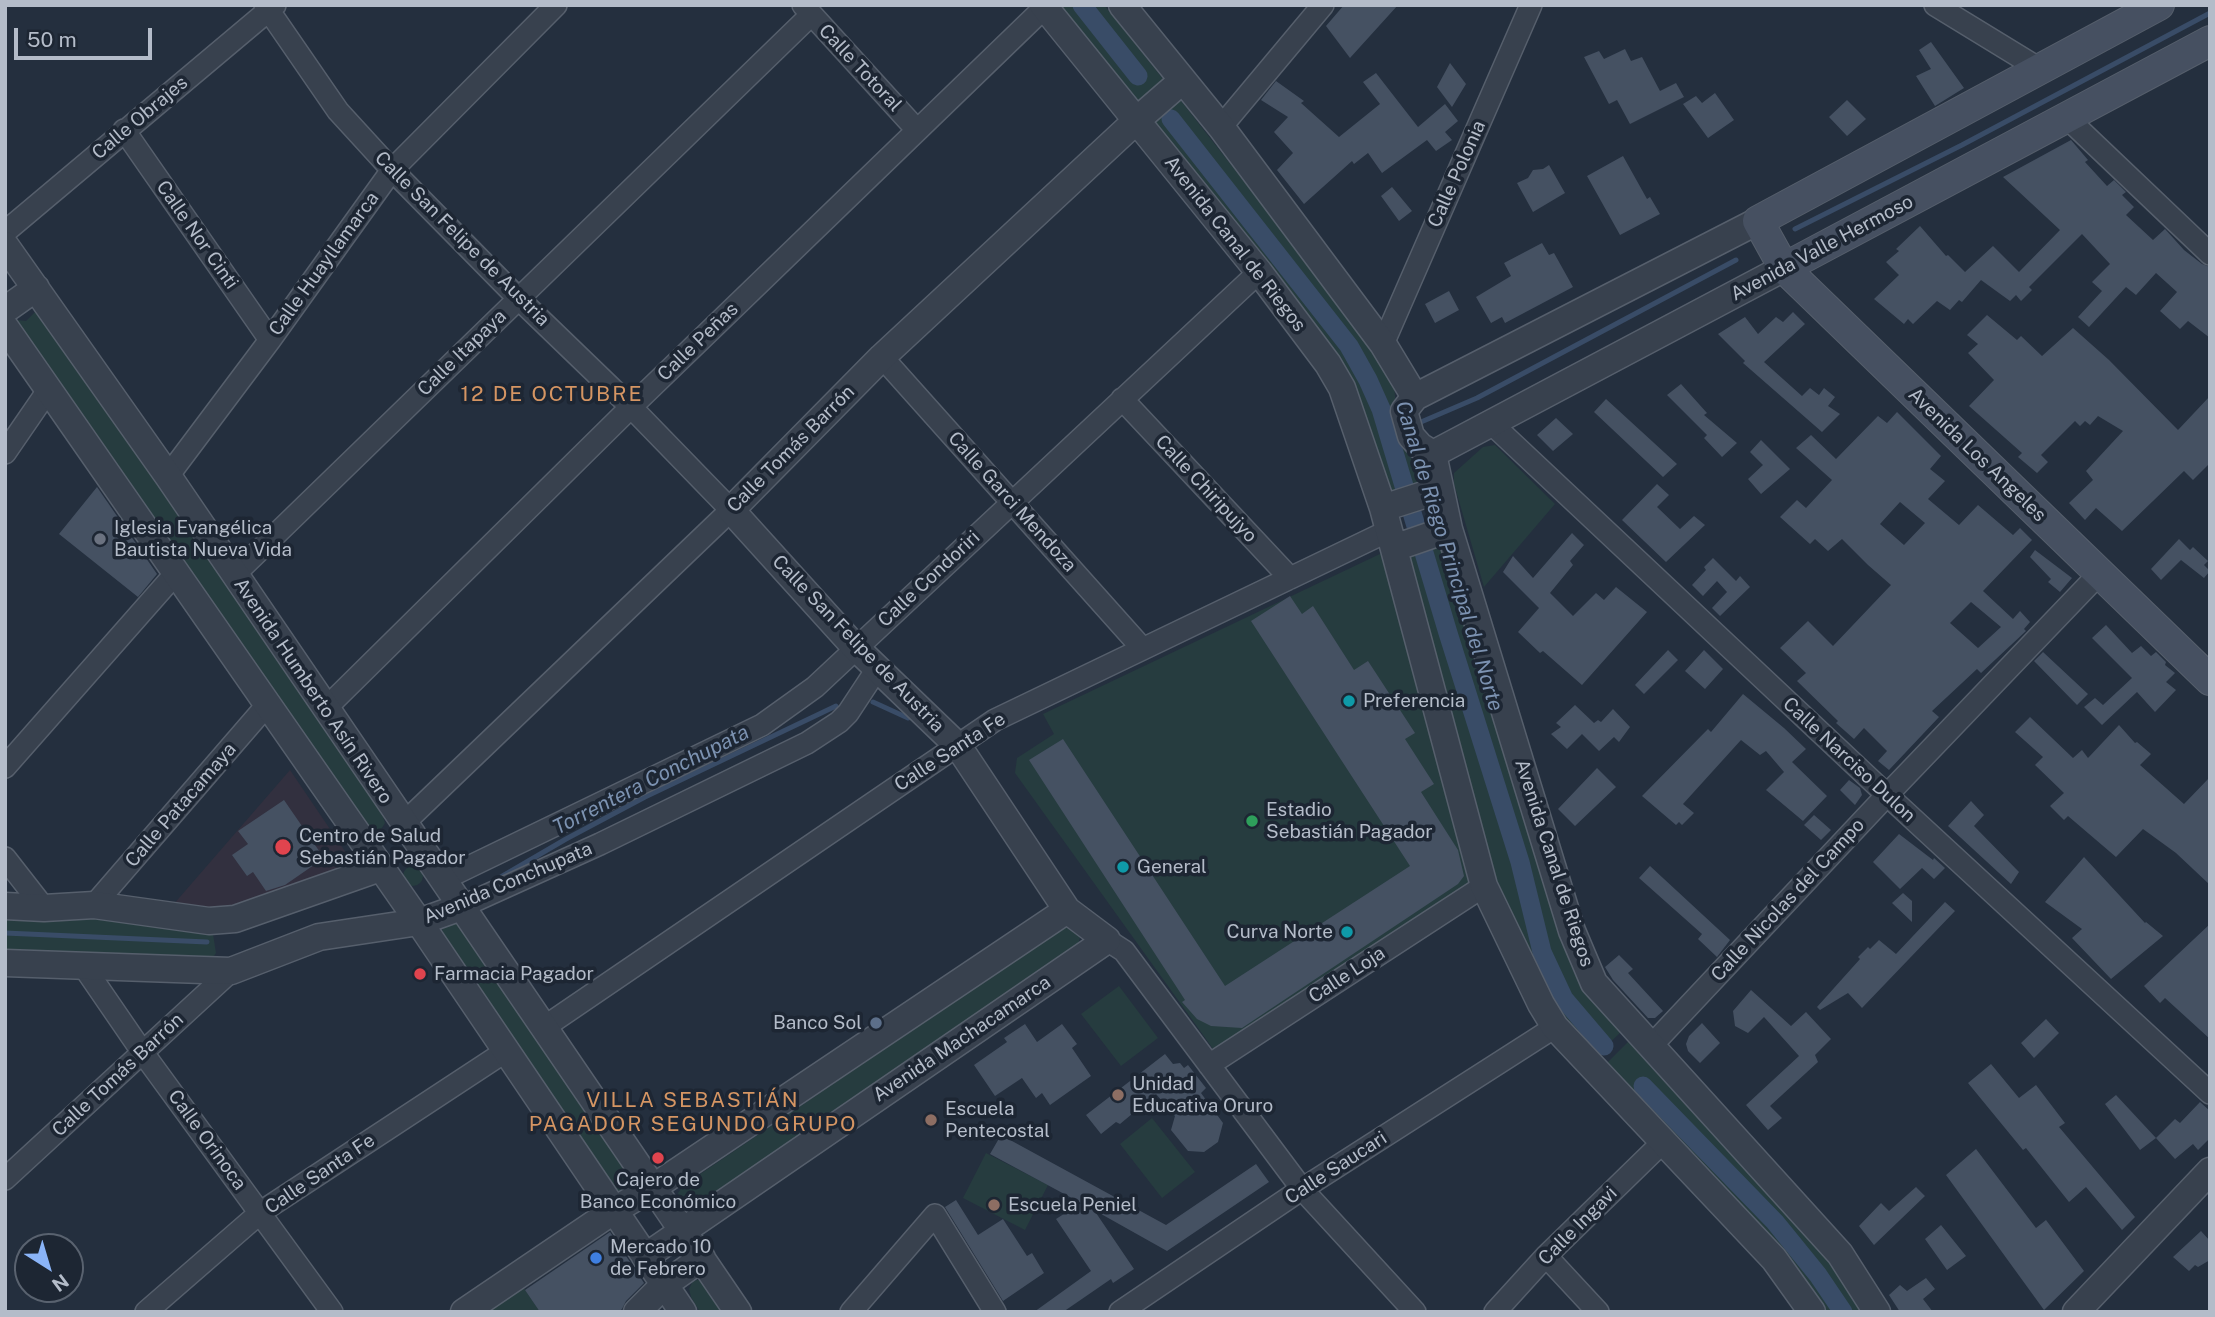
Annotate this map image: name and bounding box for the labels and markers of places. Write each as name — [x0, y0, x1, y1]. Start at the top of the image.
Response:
place label: Iglesia Evangélica Bautista Nueva Vida — [114, 517, 292, 561]
marker: Iglesia Evangélica Bautista Nueva Vida — [92, 531, 108, 547]
place label: Preferencia — [1363, 690, 1465, 712]
marker: Preferencia — [1341, 693, 1357, 709]
place label: Estadio Sebastián Pagador — [1266, 799, 1433, 843]
marker: Estadio Sebastián Pagador — [1244, 813, 1260, 829]
place label: Centro de Salud Sebastián Pagador — [299, 825, 466, 869]
marker: Centro de Salud Sebastián Pagador — [273, 837, 293, 857]
place label: General — [1137, 856, 1207, 878]
marker: General — [1115, 859, 1131, 875]
place label: Curva Norte — [1227, 921, 1333, 943]
marker: Curva Norte — [1339, 924, 1355, 940]
place label: Farmacia Pagador — [434, 963, 594, 985]
marker: Farmacia Pagador — [412, 966, 428, 982]
place label: Banco Sol — [773, 1012, 862, 1034]
marker: Banco Sol — [868, 1015, 884, 1031]
place label: Unidad Educativa Oruro — [1132, 1073, 1273, 1117]
marker: Unidad Educativa Oruro — [1110, 1087, 1126, 1103]
place label: Escuela Pentecostal — [945, 1098, 1050, 1142]
marker: Escuela Pentecostal — [923, 1112, 939, 1128]
marker: Cajero de Banco Económico — [650, 1150, 666, 1166]
place label: Cajero de Banco Económico — [580, 1169, 736, 1213]
place label: Escuela Peniel — [1008, 1194, 1137, 1216]
marker: Escuela Peniel — [986, 1197, 1002, 1213]
place label: Mercado 10 de Febrero — [610, 1236, 711, 1280]
marker: Mercado 10 de Febrero — [588, 1250, 604, 1266]

